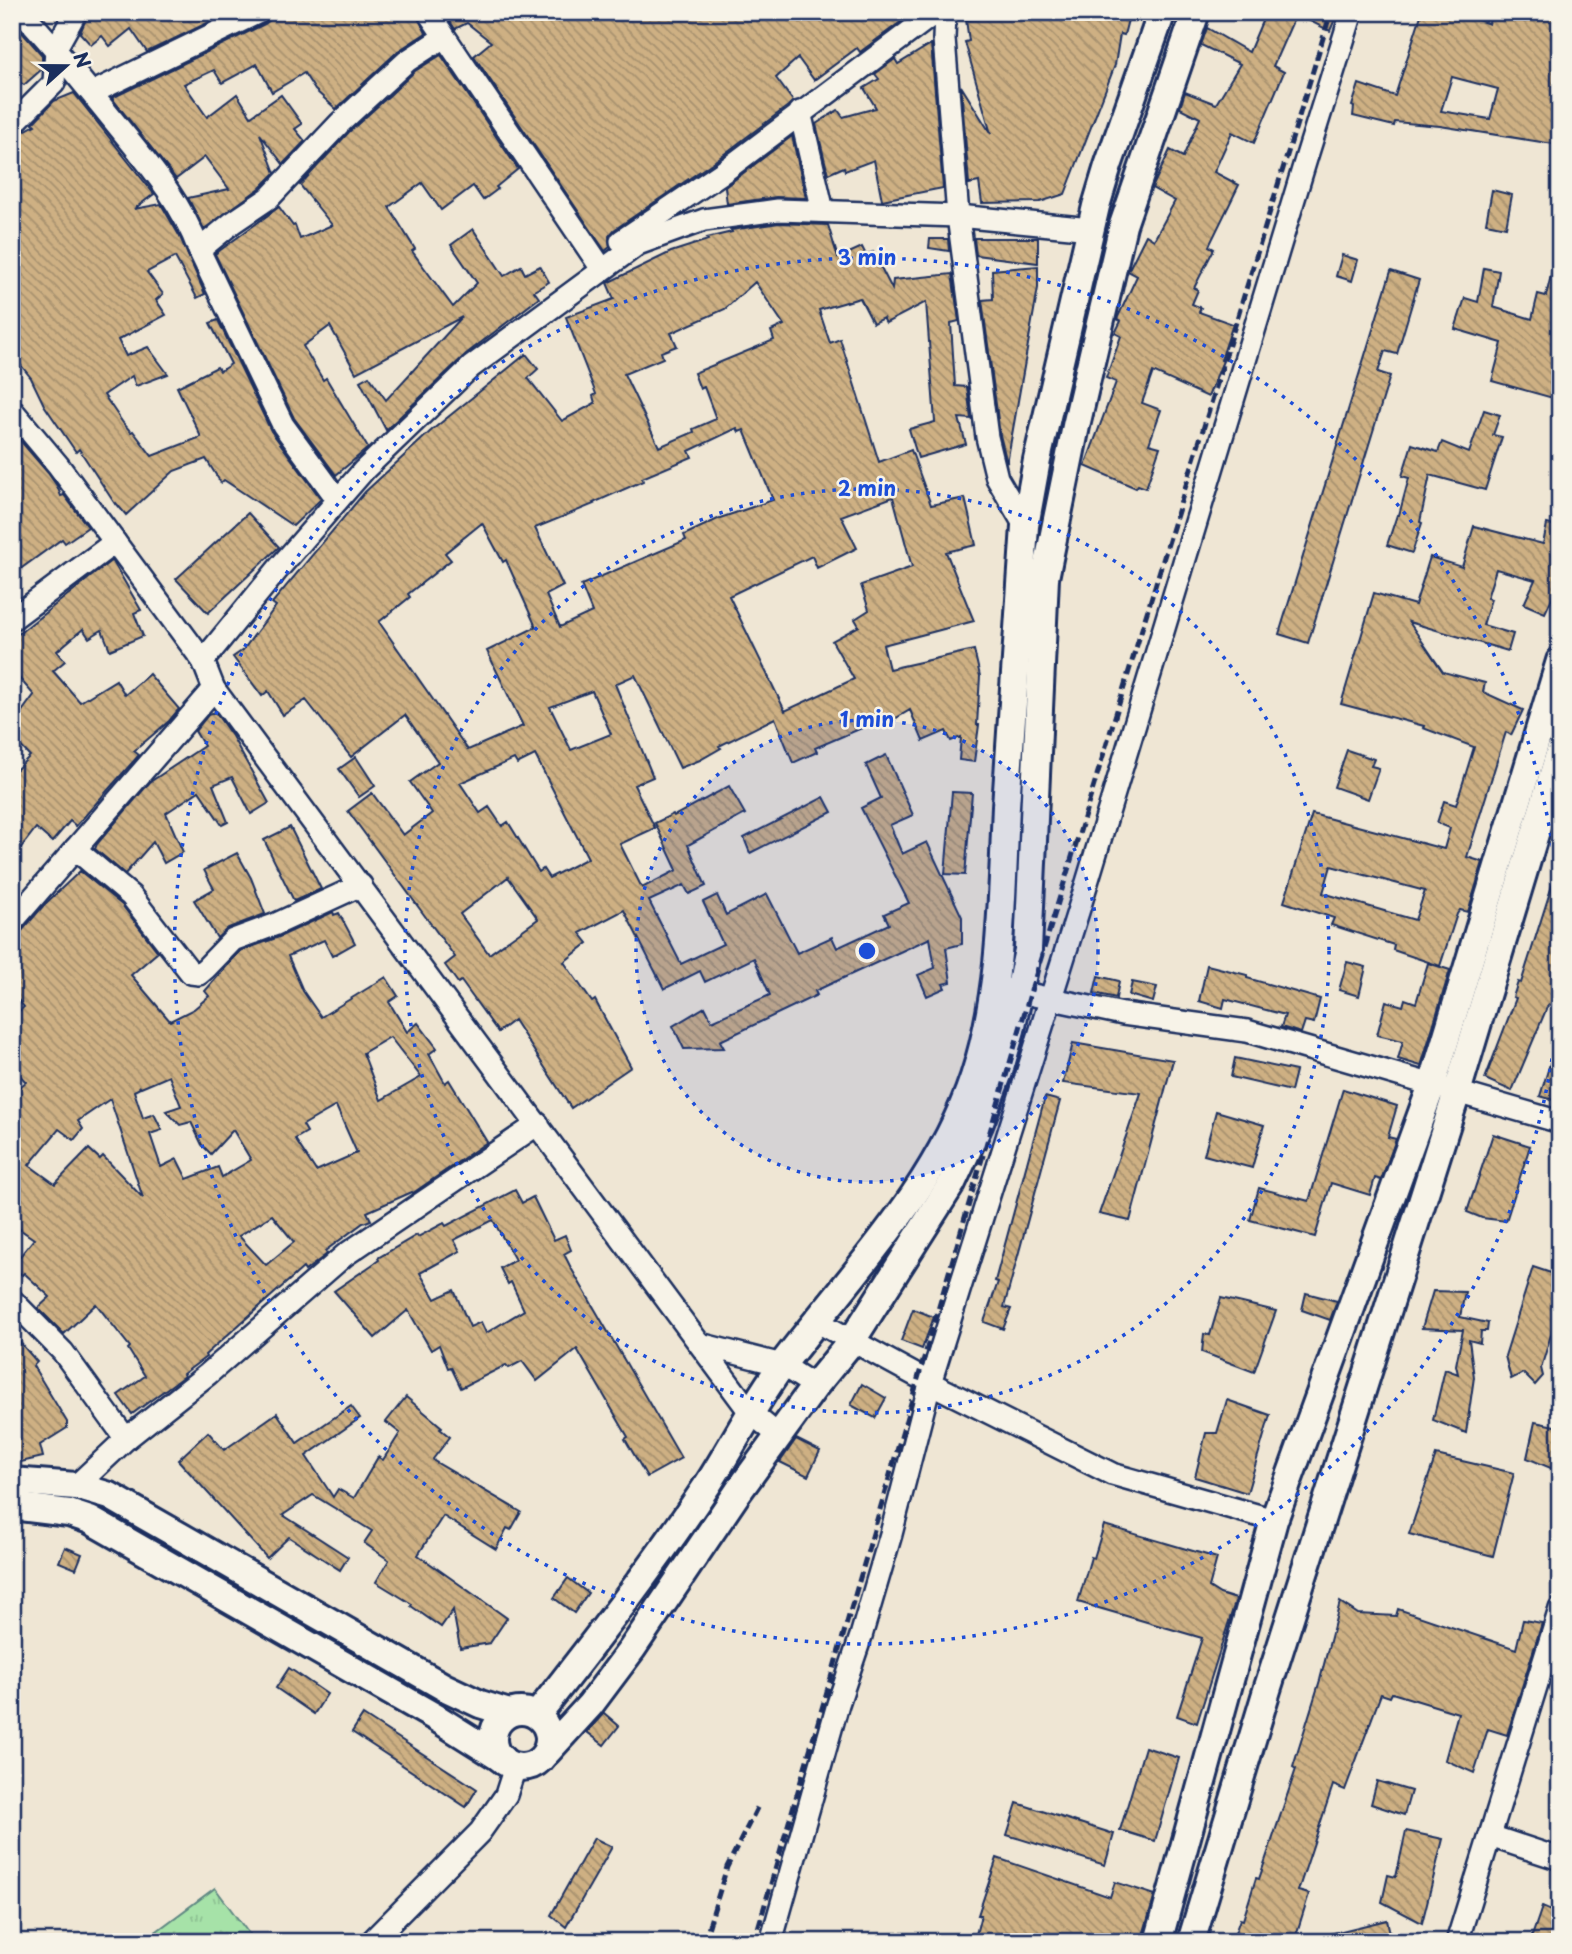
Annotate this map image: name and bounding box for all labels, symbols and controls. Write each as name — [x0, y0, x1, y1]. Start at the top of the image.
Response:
north arrow — [32, 32, 102, 102]
text: N — [67, 48, 99, 72]
text: 3 min — [837, 240, 897, 272]
text: 2 min — [838, 471, 896, 503]
text: 1 min — [840, 702, 894, 734]
centre of rings — [855, 939, 879, 963]

